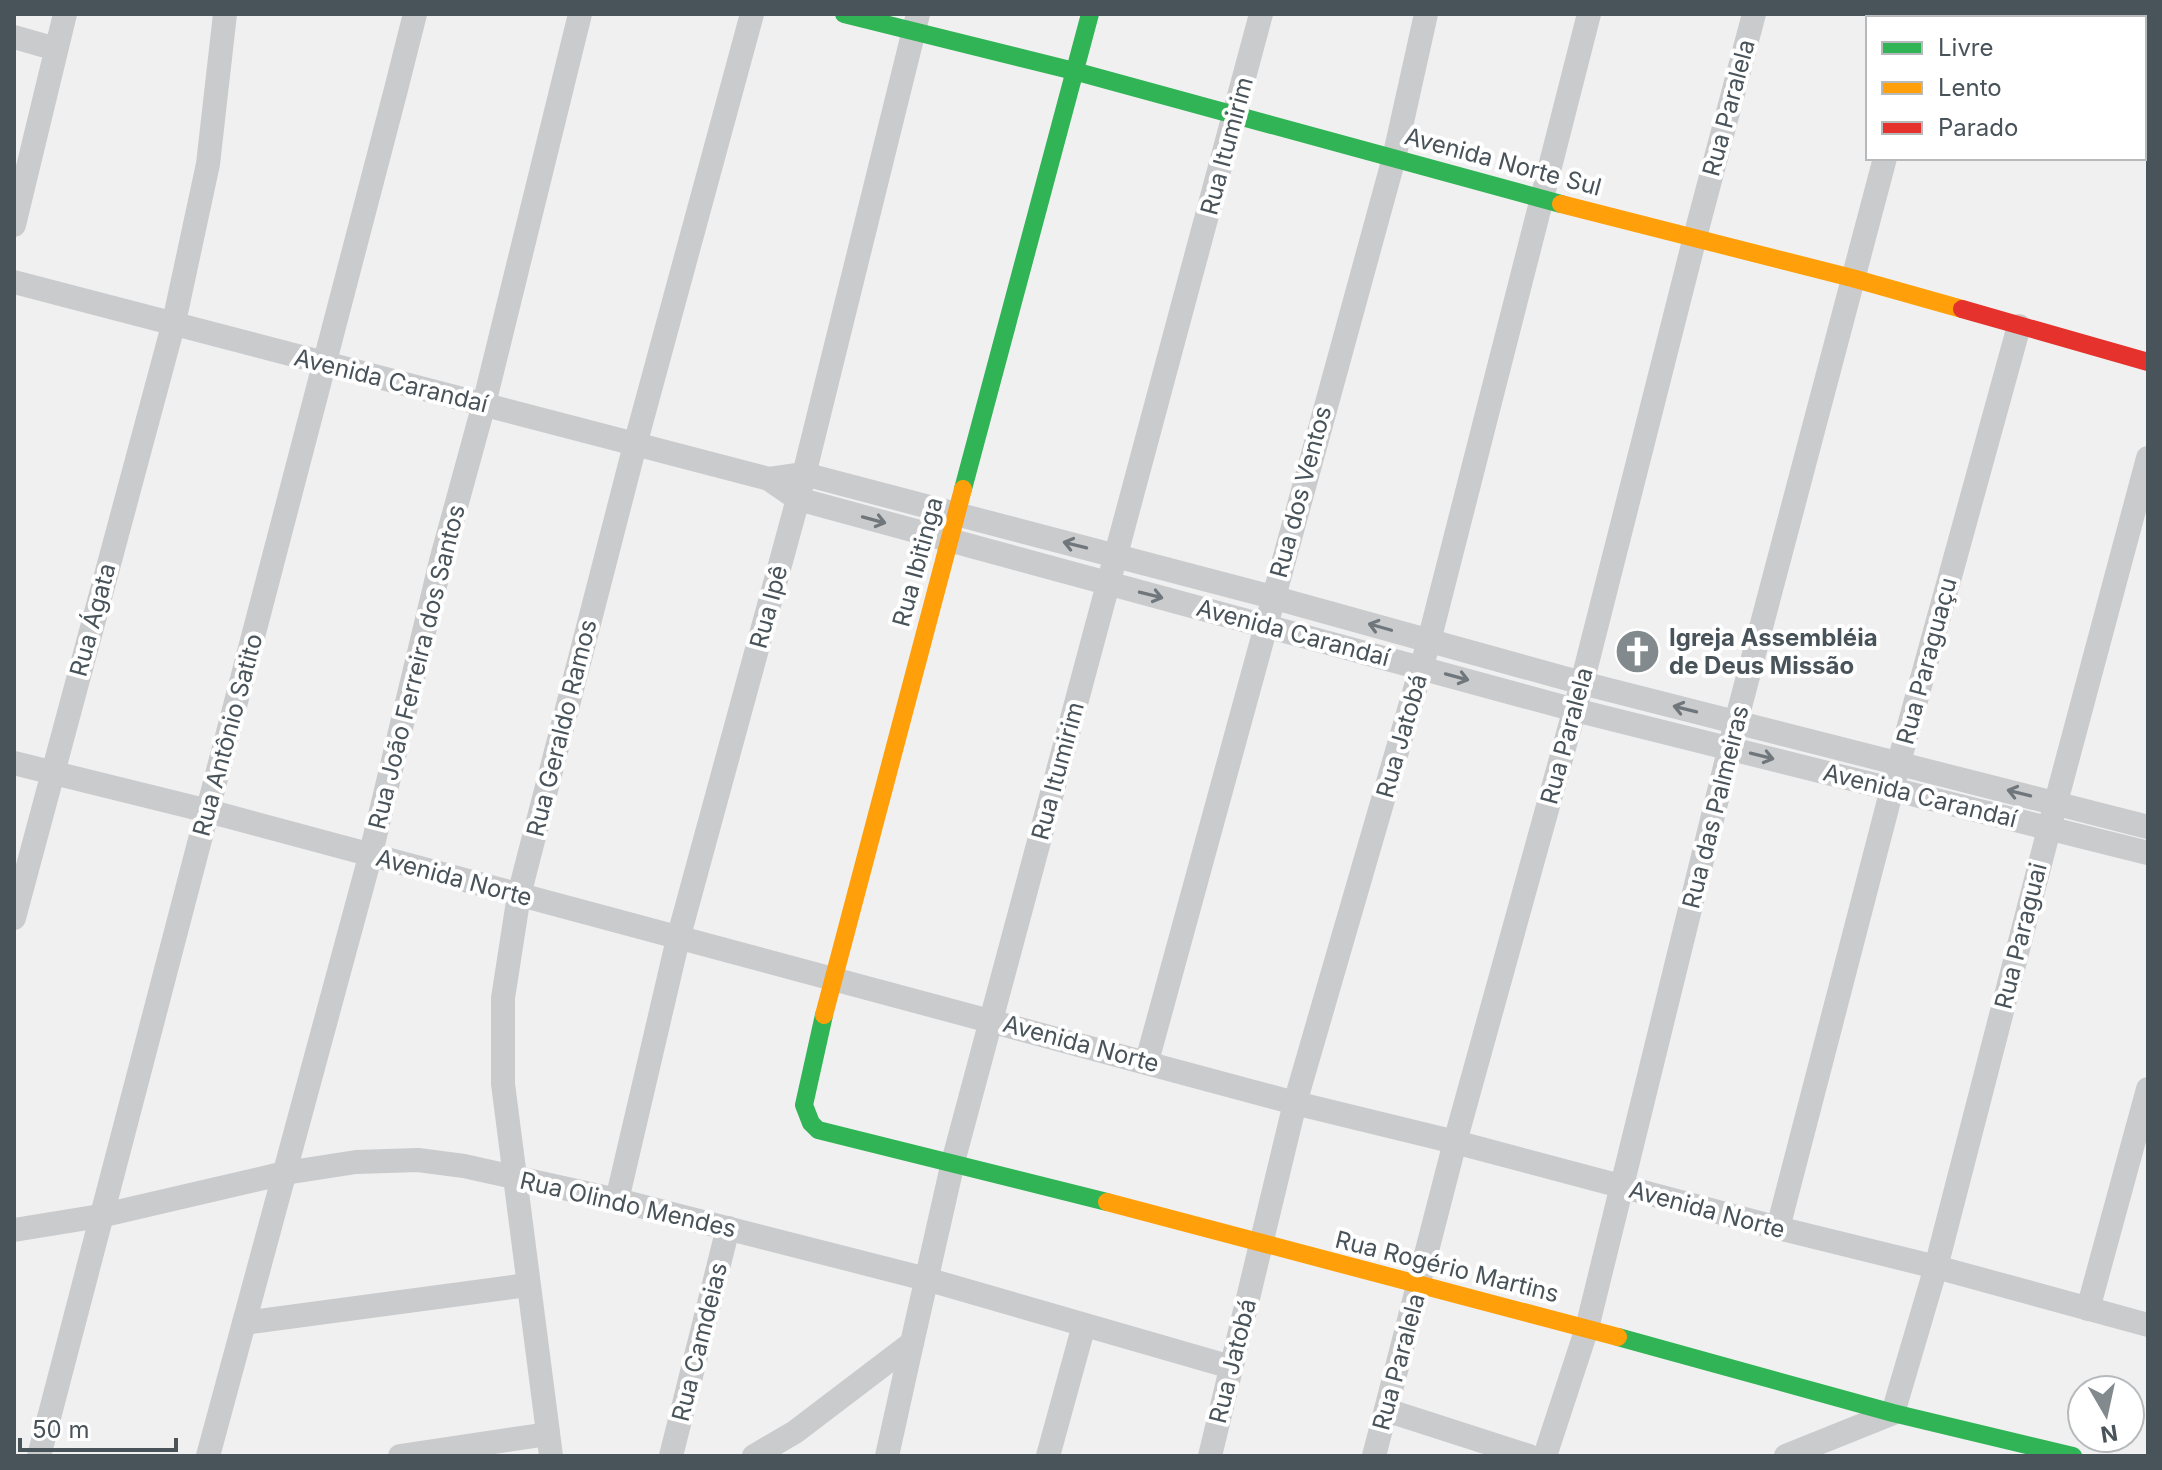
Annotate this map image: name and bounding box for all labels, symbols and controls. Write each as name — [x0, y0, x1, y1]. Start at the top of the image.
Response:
legend — [1866, 16, 2146, 160]
text: Livre — [1938, 33, 1994, 62]
street label: Rua Paralela — [1696, 36, 1761, 179]
text: Lento — [1938, 73, 2002, 102]
street label: Rua Itumirim — [1194, 74, 1259, 218]
text: Parado — [1938, 113, 2018, 142]
street label: Avenida Norte Sul — [1402, 121, 1605, 202]
street label: Avenida Carandaí — [291, 342, 491, 419]
street label: Rua dos Ventos — [1264, 403, 1337, 581]
street label: Rua Ibitinga — [886, 494, 949, 630]
street label: Rua João Ferreira dos Santos — [362, 502, 471, 832]
one-way arrow — [860, 513, 886, 528]
one-way arrow — [1062, 537, 1088, 552]
street label: Rua Ágata — [63, 560, 122, 680]
street label: Rua Ipê — [744, 562, 794, 652]
street label: Rua Paraguaçu — [1890, 574, 1963, 747]
one-way arrow — [1138, 589, 1164, 604]
street label: Avenida Carandaí — [1193, 593, 1393, 672]
street label: Rua Geraldo Ramos — [520, 616, 603, 839]
one-way arrow — [1367, 619, 1393, 634]
place label: Igreja Assembléia de Deus Missão — [1669, 623, 1878, 680]
church icon: Igreja Assembléia de Deus Missão — [1614, 628, 1662, 676]
street label: Rua Antônio Satito — [187, 631, 268, 839]
street label: Rua Paralela — [1534, 664, 1599, 807]
street label: Rua Jatobá — [1370, 671, 1433, 801]
one-way arrow — [1443, 671, 1469, 686]
street label: Rua Itumirim — [1025, 699, 1090, 843]
one-way arrow — [1672, 700, 1698, 715]
street label: Rua das Palmeiras — [1676, 702, 1755, 911]
one-way arrow — [1749, 750, 1775, 765]
street label: Avenida Carandaí — [1820, 757, 2020, 834]
one-way arrow — [2006, 784, 2032, 799]
street label: Avenida Norte — [373, 843, 535, 912]
street label: Rua Paraguai — [1988, 860, 2053, 1012]
street label: Avenida Norte — [1000, 1009, 1162, 1078]
street label: Rua Olindo Mendes — [517, 1166, 739, 1244]
street label: Avenida Norte — [1626, 1175, 1788, 1244]
street label: Rua Rogério Martins — [1332, 1225, 1562, 1308]
street label: Rua Camdeias — [666, 1260, 733, 1424]
street label: Rua Paralela — [1366, 1290, 1431, 1433]
street label: Rua Jatobá — [1203, 1296, 1262, 1426]
north arrow — [2066, 1374, 2146, 1454]
scale bar — [20, 1402, 176, 1452]
text: 50 m — [32, 1415, 90, 1444]
text: N — [2099, 1420, 2119, 1448]

